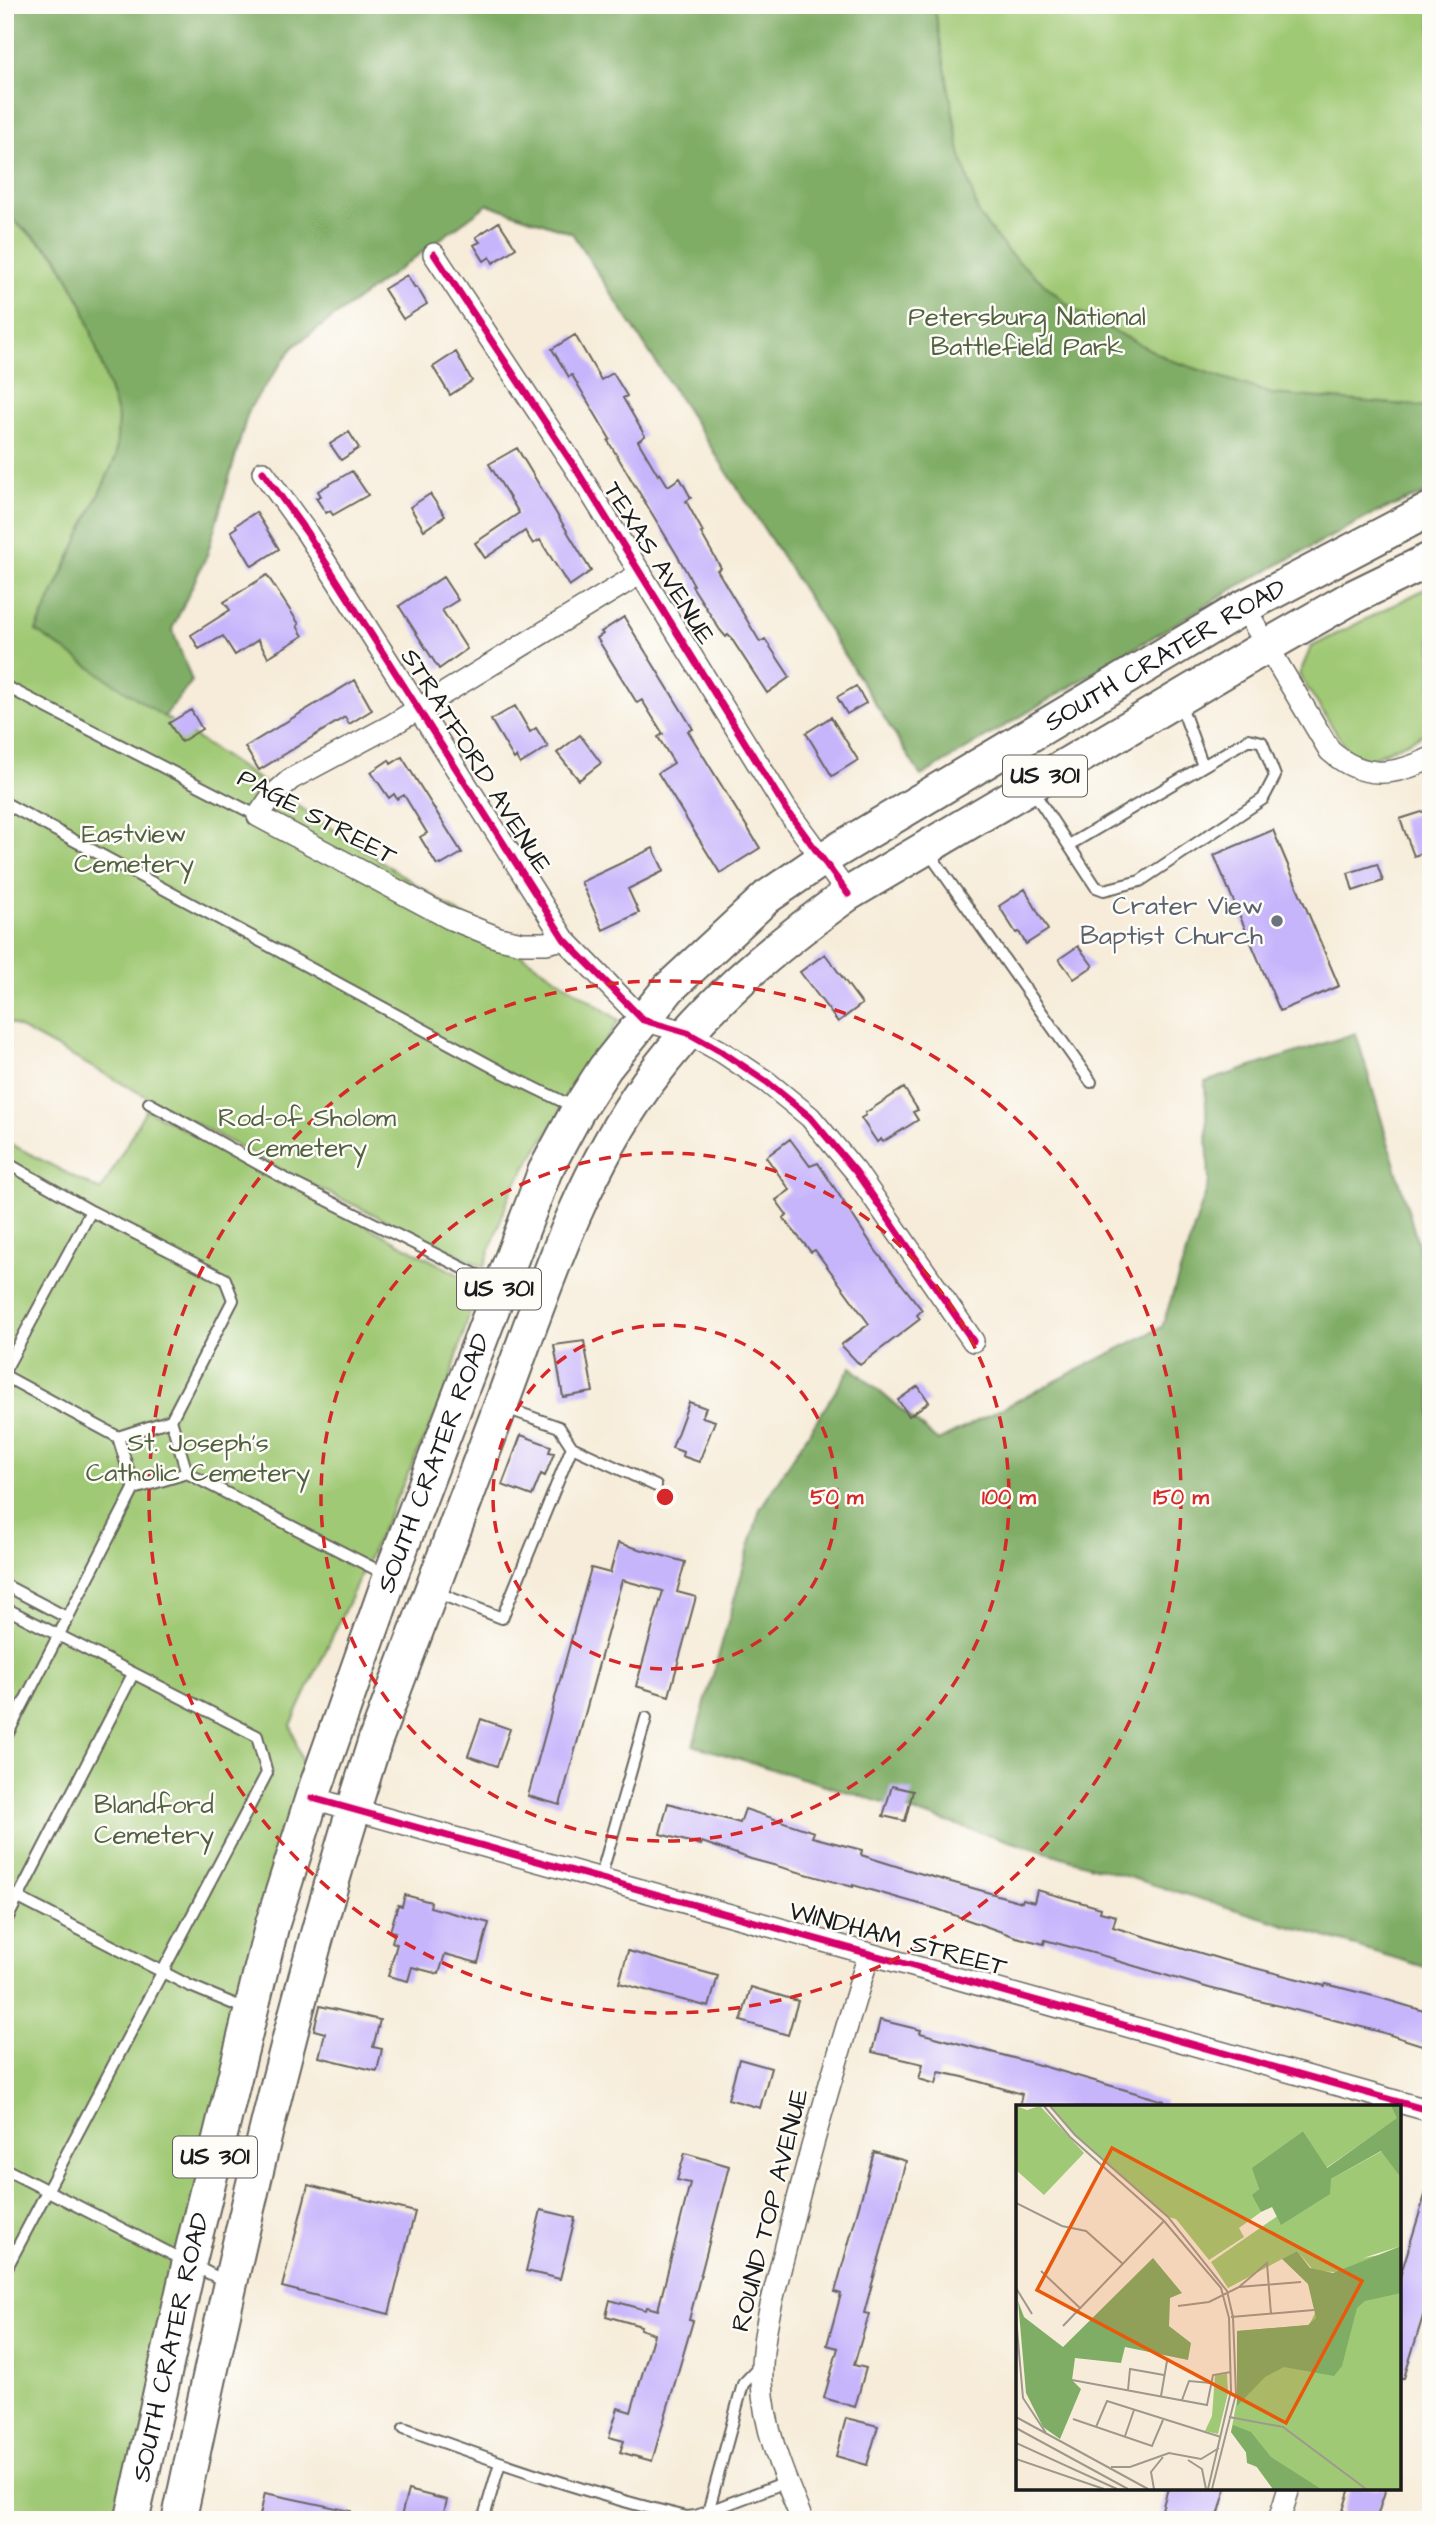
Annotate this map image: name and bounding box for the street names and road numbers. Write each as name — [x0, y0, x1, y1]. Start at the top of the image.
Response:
street label: TEXAS AVENUE — [595, 475, 723, 651]
street label: SOUTH CRATER ROAD — [1038, 570, 1293, 740]
street label: STRATFORD AVENUE — [392, 641, 560, 881]
road number: US 301 — [1003, 756, 1087, 796]
street label: PAGE STREET — [231, 760, 404, 874]
road number: US 301 — [457, 1268, 541, 1310]
street label: SOUTH CRATER ROAD — [368, 1328, 499, 1597]
street label: WINDHAM STREET — [785, 1893, 1012, 1986]
street label: ROUND TOP AVENUE — [722, 2085, 818, 2335]
road number: US 301 — [173, 2136, 257, 2178]
street label: SOUTH CRATER ROAD — [123, 2209, 219, 2485]

